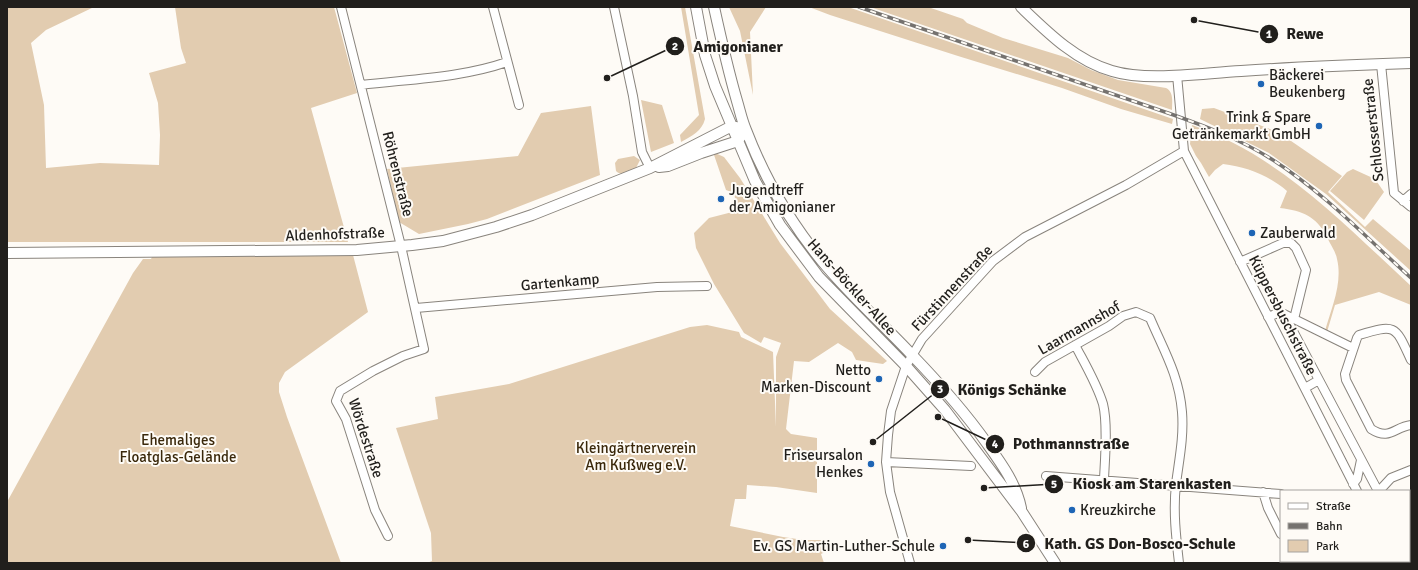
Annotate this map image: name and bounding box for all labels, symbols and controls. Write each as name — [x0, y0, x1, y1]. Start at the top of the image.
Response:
callout: Rewe — [1259, 20, 1332, 48]
text: Rewe — [1286, 24, 1324, 44]
text: 1 — [1266, 27, 1273, 42]
callout: Amigonianer — [665, 32, 790, 60]
text: Amigonianer — [693, 37, 783, 57]
text: 2 — [672, 39, 678, 54]
place label: Bäckerei Beukenberg — [1269, 66, 1346, 101]
street label: Schlosserstraße — [1359, 78, 1387, 182]
marker: Bäckerei Beukenberg — [1256, 79, 1266, 89]
place label: Trink & Spare Getränkemarkt GmbH — [1172, 108, 1311, 143]
marker: Trink & Spare Getränkemarkt GmbH — [1314, 121, 1324, 131]
street label: Röhrenstraße — [379, 129, 417, 219]
place label: Jugendtreff der Amigonianer — [729, 181, 836, 216]
marker: Jugendtreff der Amigonianer — [716, 194, 726, 204]
street label: Aldenhofstraße — [285, 223, 385, 245]
place label: Zauberwald — [1260, 224, 1336, 242]
marker: Zauberwald — [1247, 228, 1257, 238]
street label: Hans-Böckler-Allee — [804, 235, 900, 339]
street label: Fürstinnenstraße — [908, 241, 996, 335]
street label: Küppersbuschstraße — [1245, 252, 1321, 378]
street label: Gartenkamp — [520, 270, 600, 294]
street label: Laarmannshof — [1035, 297, 1124, 359]
place label: Netto Marken-Discount — [761, 361, 871, 396]
marker: Netto Marken-Discount — [874, 374, 884, 384]
callout: Königs Schänke — [930, 375, 1075, 403]
text: Königs Schänke — [958, 380, 1067, 400]
text: 3 — [937, 382, 943, 397]
street label: Wördestraße — [345, 396, 387, 480]
callout: Pothmannstraße — [985, 430, 1138, 458]
park label: Ehemaliges Floatglas-Gelände — [119, 431, 237, 466]
text: Pothmannstraße — [1013, 434, 1129, 454]
text: 4 — [992, 437, 999, 452]
park label: Kleingärtnerverein Am Kußweg e.V. — [576, 439, 696, 474]
place label: Friseursalon Henkes — [783, 446, 863, 481]
marker: Friseursalon Henkes — [866, 459, 876, 469]
callout: Kiosk am Starenkasten — [1044, 470, 1239, 498]
text: Kiosk am Starenkasten — [1073, 474, 1232, 494]
text: 5 — [1051, 477, 1057, 492]
legend — [1280, 490, 1410, 562]
text: Straße — [1316, 499, 1351, 514]
place label: Kreuzkirche — [1080, 501, 1156, 519]
marker: Kreuzkirche — [1067, 505, 1077, 515]
text: Bahn — [1316, 519, 1342, 534]
callout: Kath. GS Don-Bosco-Schule — [1016, 529, 1243, 557]
text: Kath. GS Don-Bosco-Schule — [1044, 534, 1236, 554]
place label: Ev. GS Martin-Luther-Schule — [753, 537, 935, 555]
text: 6 — [1023, 537, 1030, 552]
text: Park — [1316, 539, 1339, 554]
marker: Ev. GS Martin-Luther-Schule — [938, 541, 948, 551]

